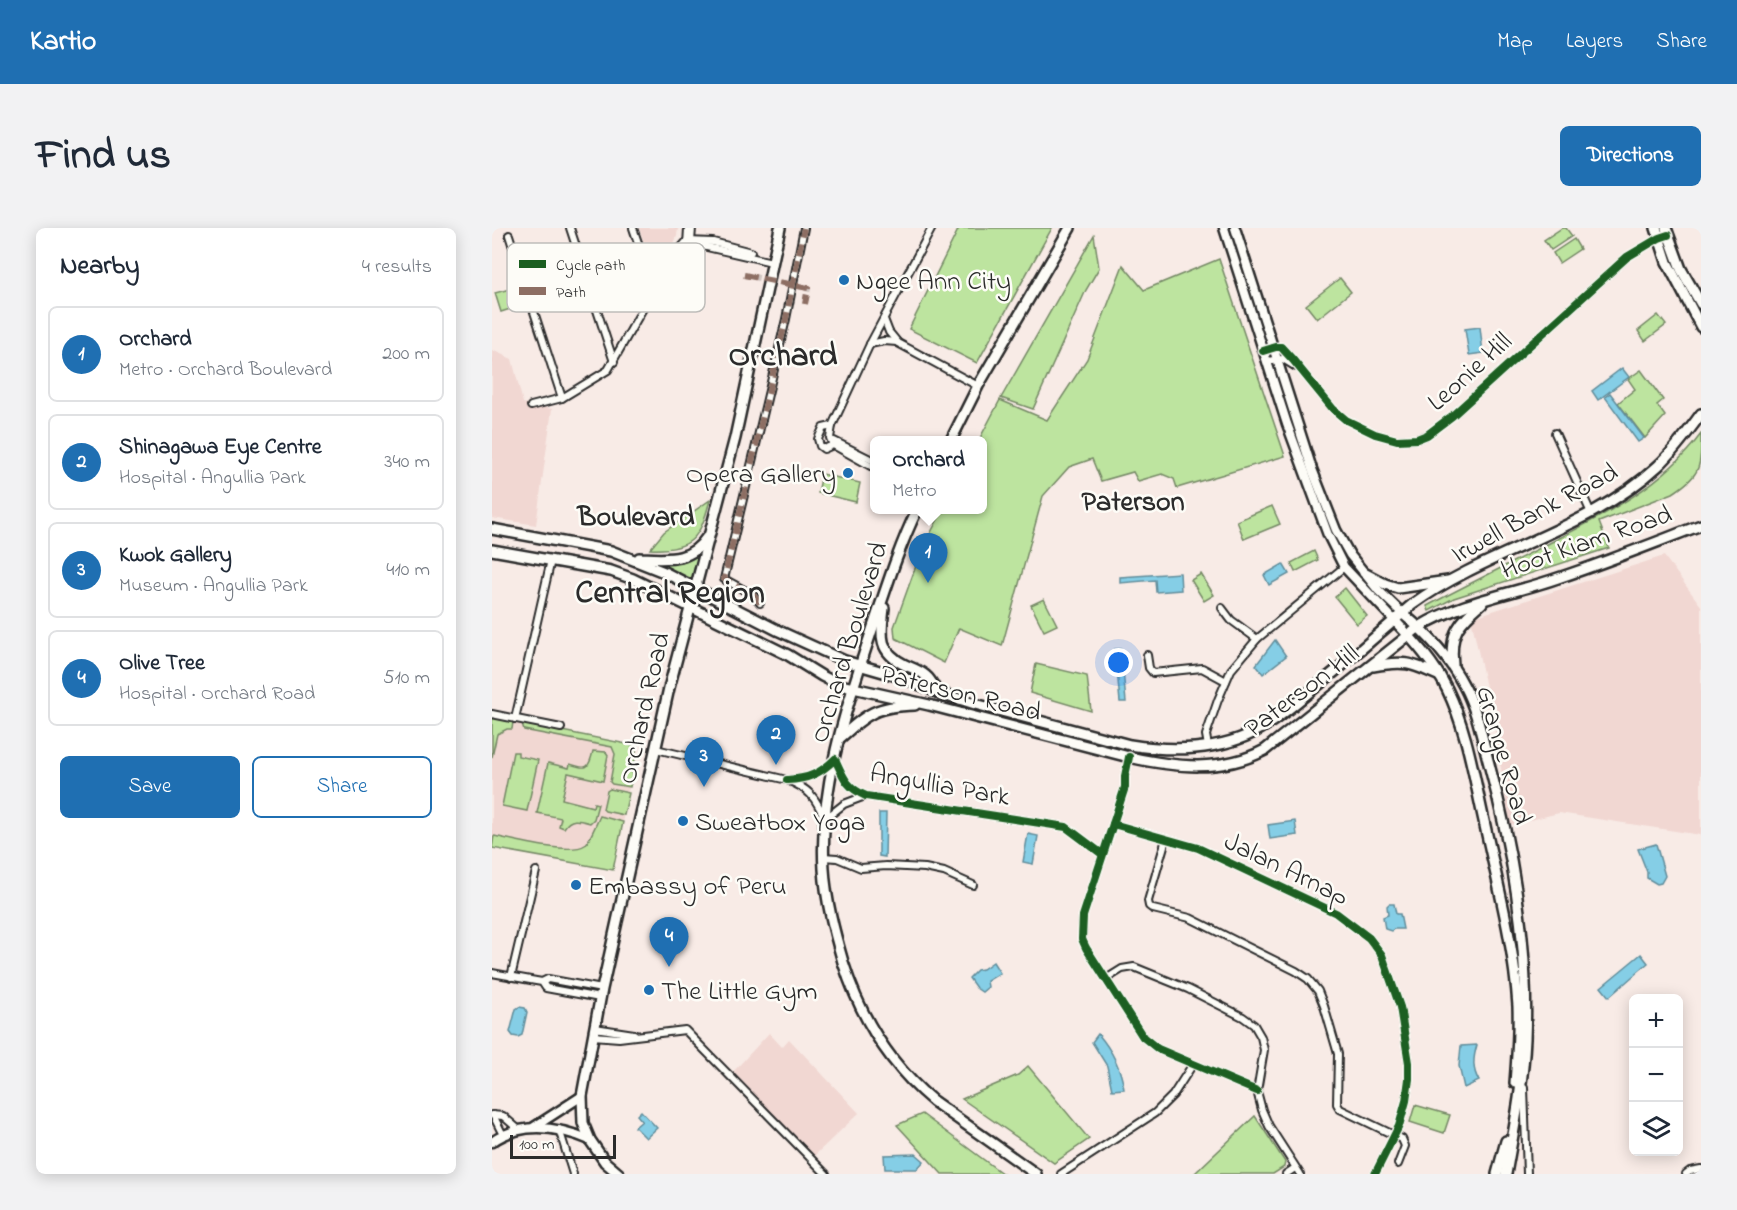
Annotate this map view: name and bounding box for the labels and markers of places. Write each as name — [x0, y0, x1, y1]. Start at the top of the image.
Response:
place label: Ngee Ann City — [856, 263, 1011, 302]
marker: Ngee Ann City — [837, 273, 851, 287]
place label: Opera Gallery — [686, 456, 836, 495]
marker: Opera Gallery — [841, 466, 855, 480]
pin: 1 — [908, 534, 948, 583]
pin: 2 — [756, 716, 796, 765]
pin: 3 — [684, 738, 724, 787]
place label: Sweatbox Yoga — [695, 804, 865, 843]
marker: Sweatbox Yoga — [676, 814, 690, 828]
place label: Embassy of Peru — [588, 868, 787, 907]
marker: Embassy of Peru — [569, 878, 583, 892]
pin: 4 — [650, 918, 688, 967]
place label: The Little Gym — [661, 973, 817, 1012]
marker: The Little Gym — [642, 983, 656, 997]

